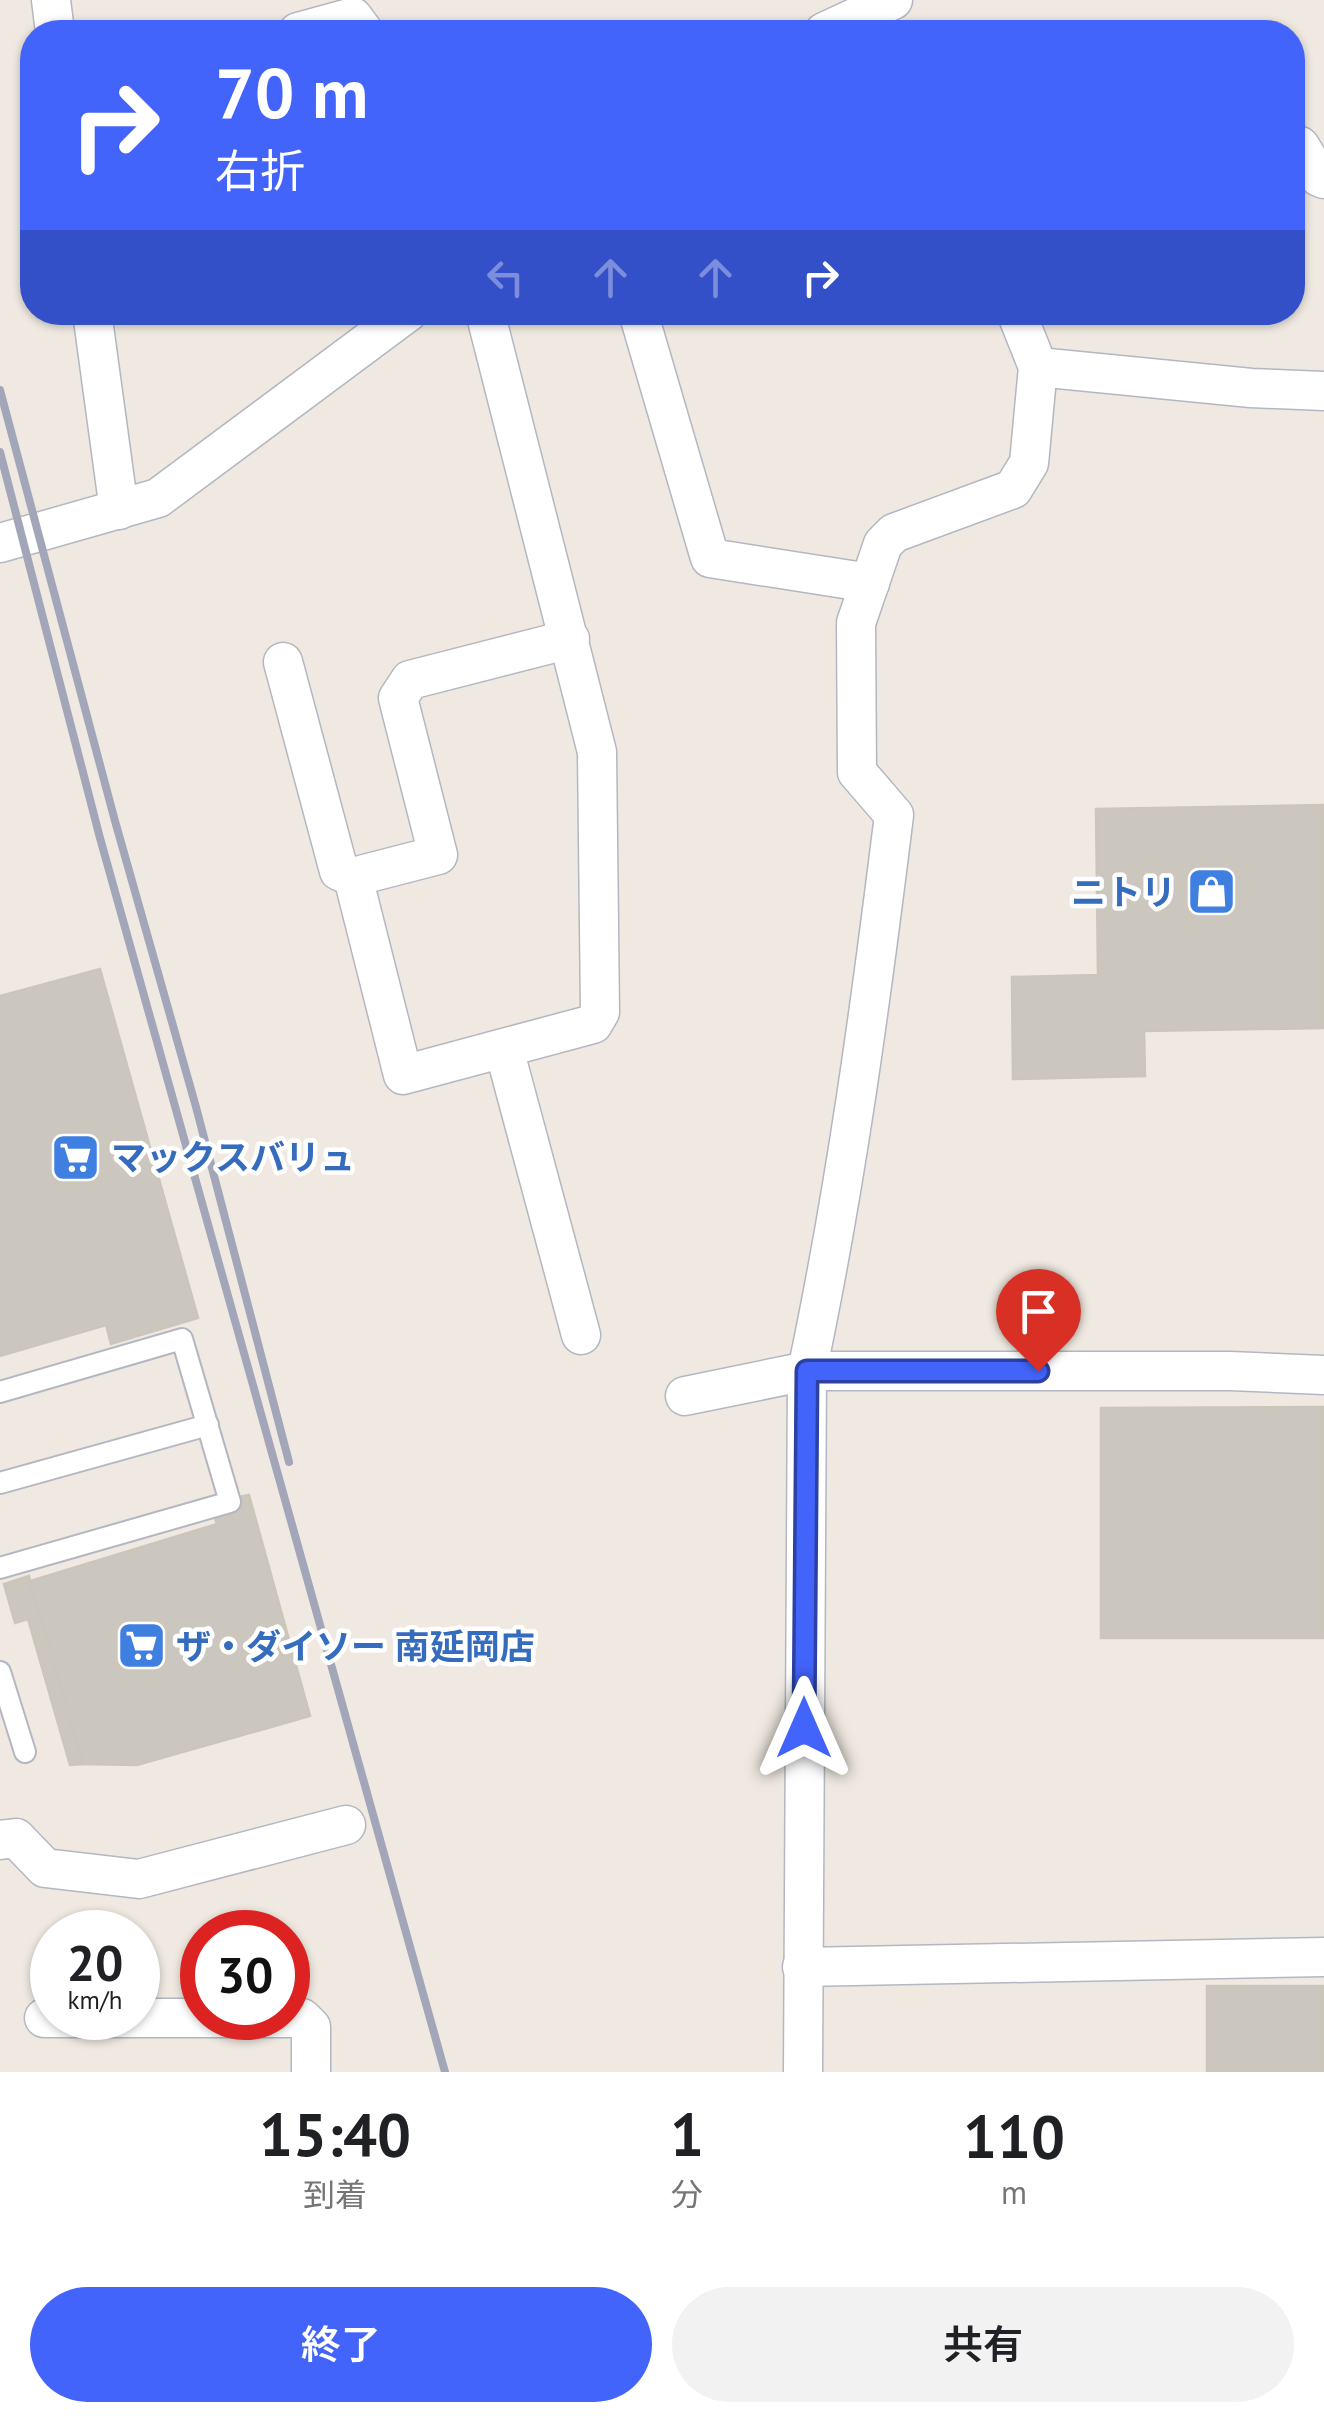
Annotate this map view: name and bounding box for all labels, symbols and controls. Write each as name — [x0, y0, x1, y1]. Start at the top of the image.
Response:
text: 70 m — [215, 47, 368, 137]
icon: right — [50, 60, 180, 190]
text: 右折 — [215, 141, 305, 199]
icon: left — [478, 250, 533, 305]
icon: ahead — [583, 250, 638, 305]
icon: ahead — [688, 250, 743, 305]
icon: right — [793, 250, 848, 305]
shop icon: ニトリ — [1185, 866, 1237, 918]
place label: ニトリ — [1071, 869, 1176, 915]
supermarket icon: マックスバリュ — [50, 1131, 102, 1183]
place label: マックスバリュ — [111, 1134, 355, 1180]
pin — [996, 1269, 1081, 1372]
icon: arrive — [1011, 1284, 1066, 1339]
supermarket icon: ザ・ダイソー 南延岡店 — [115, 1620, 167, 1672]
place label: ザ・ダイソー 南延岡店 — [176, 1623, 535, 1669]
position arrow — [752, 1676, 856, 1780]
speed limit sign: 30 — [180, 1910, 310, 2040]
text: 20 — [67, 1930, 123, 1995]
text: km/h — [68, 1984, 122, 2016]
text: 15:40 — [259, 2095, 411, 2173]
text: 1 — [670, 2095, 704, 2173]
text: 110 — [963, 2097, 1065, 2175]
text: m — [1001, 2171, 1027, 2213]
text: 到着 — [303, 2173, 367, 2215]
text: 分 — [671, 2173, 703, 2215]
button: 終了 — [30, 2287, 652, 2402]
button: 共有 — [672, 2287, 1294, 2402]

